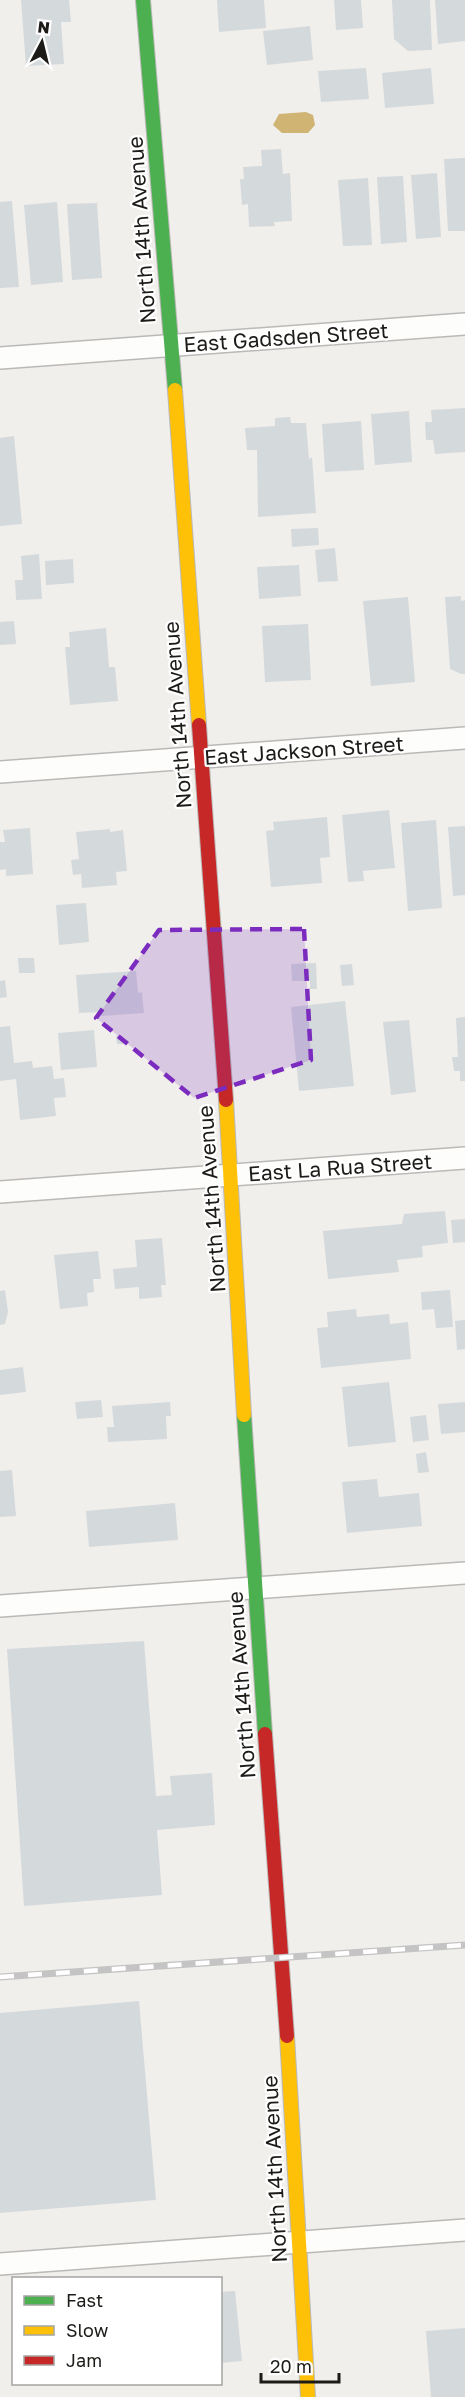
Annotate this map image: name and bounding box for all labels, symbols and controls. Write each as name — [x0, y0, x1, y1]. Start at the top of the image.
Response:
north arrow — [12, 12, 72, 72]
text: N — [37, 16, 51, 38]
street label: North 14th Avenue — [121, 136, 161, 324]
street label: East Gadsden Street — [183, 317, 389, 357]
street label: North 14th Avenue — [157, 621, 197, 809]
street label: East Jackson Street — [203, 730, 405, 770]
street label: North 14th Avenue — [191, 1105, 231, 1293]
street label: East La Rua Street — [247, 1148, 433, 1186]
street label: North 14th Avenue — [221, 1591, 261, 1779]
street label: North 14th Avenue — [256, 2075, 292, 2263]
legend — [12, 2277, 222, 2385]
text: Fast — [66, 2289, 103, 2311]
text: Slow — [66, 2319, 109, 2341]
scale bar — [261, 2346, 339, 2384]
text: Jam — [66, 2349, 102, 2371]
text: 20 m — [270, 2355, 312, 2377]

